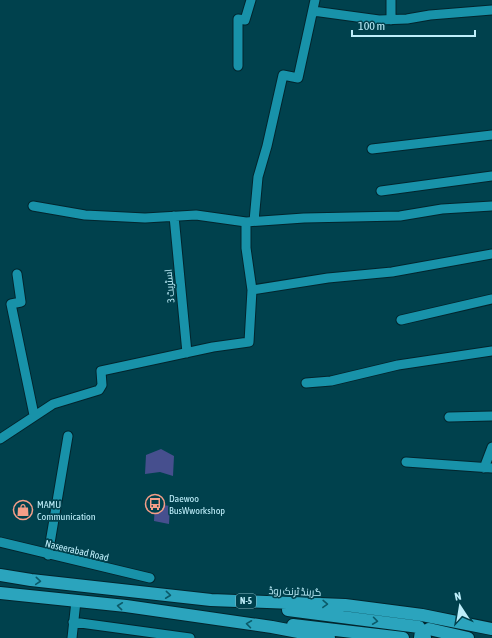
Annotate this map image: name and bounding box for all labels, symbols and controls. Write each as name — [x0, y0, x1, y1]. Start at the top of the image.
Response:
scale bar — [352, 12, 475, 38]
text: 100 m — [358, 19, 385, 33]
street label: اسٹریٹ 3 — [163, 269, 176, 303]
bus stop icon: Daewoo BusWworkshop — [144, 493, 166, 515]
place label: Daewoo BusWworkshop — [169, 493, 225, 516]
shop icon: MAMU Communication — [12, 499, 34, 521]
place label: MAMU Communication — [37, 499, 96, 522]
street label: Naseerabad Road — [44, 538, 110, 563]
one-way arrow — [35, 577, 42, 586]
street label: گرینڈ ٹرنک روڈ — [268, 585, 322, 598]
north arrow — [440, 586, 480, 626]
one-way arrow — [165, 590, 171, 599]
text: N — [453, 590, 462, 603]
road number: N-5 — [236, 594, 256, 608]
one-way arrow — [322, 600, 328, 609]
one-way arrow — [117, 601, 123, 610]
one-way arrow — [372, 616, 378, 625]
one-way arrow — [246, 620, 252, 629]

